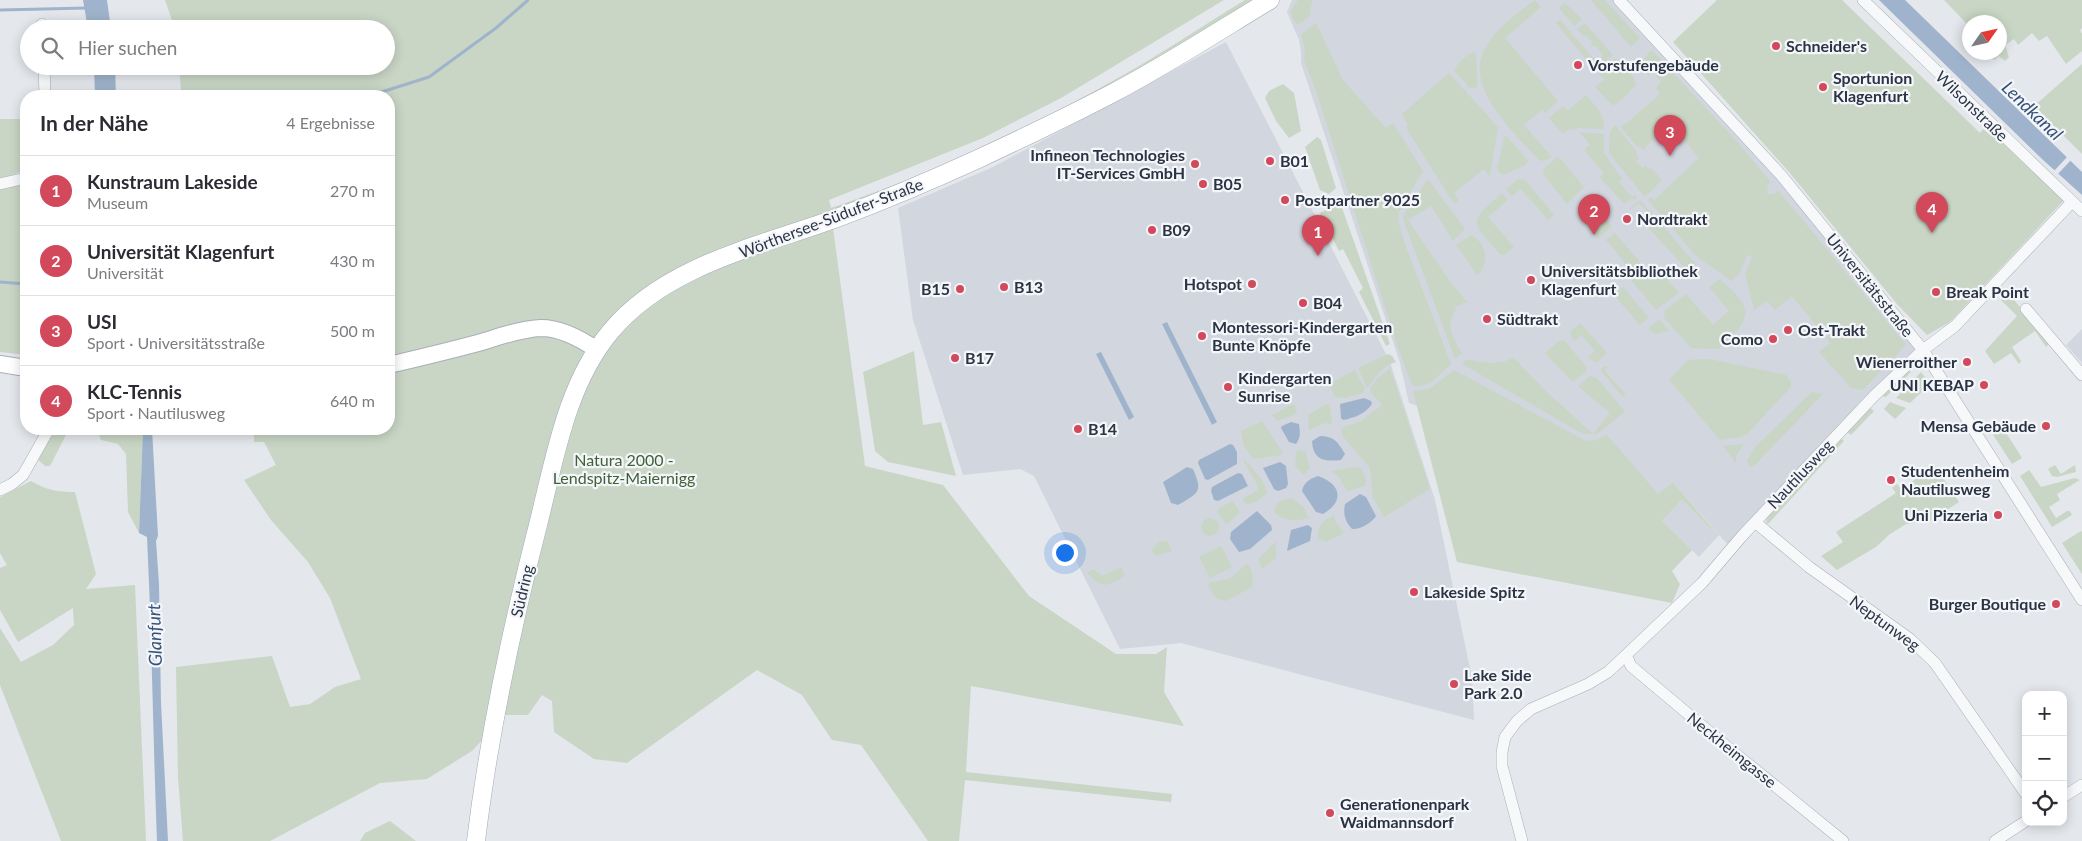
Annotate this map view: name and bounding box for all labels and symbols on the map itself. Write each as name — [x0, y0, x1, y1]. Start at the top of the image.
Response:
north arrow — [1962, 15, 2007, 60]
place label: Schneider's — [1786, 36, 1867, 55]
marker: Schneider's — [1770, 40, 1782, 52]
place label: Vorstufengebäude — [1587, 55, 1719, 74]
marker: Vorstufengebäude — [1572, 59, 1584, 71]
street label: Wilsonstraße — [1932, 66, 2012, 145]
place label: Sportunion Klagenfurt — [1833, 68, 1912, 105]
water label: Lendkanal — [1998, 76, 2068, 144]
marker: Sportunion Klagenfurt — [1817, 81, 1829, 93]
pin: 3 — [1654, 115, 1686, 156]
place label: Infineon Technologies IT-Services GmbH — [1030, 145, 1185, 182]
place label: B01 — [1280, 151, 1309, 170]
marker: B01 — [1264, 155, 1276, 167]
marker: Infineon Technologies IT-Services GmbH — [1189, 158, 1201, 170]
street label: Wörthersee-Südufer-Straße — [736, 174, 925, 261]
place label: B05 — [1213, 174, 1242, 193]
marker: B05 — [1197, 178, 1209, 190]
place label: Postpartner 9025 — [1295, 190, 1420, 209]
pin: 4 — [1916, 192, 1948, 233]
marker: Postpartner 9025 — [1279, 194, 1291, 206]
pin: 2 — [1578, 194, 1610, 235]
place label: Nordtrakt — [1637, 209, 1708, 228]
marker: Nordtrakt — [1621, 213, 1633, 225]
pin: 1 — [1302, 215, 1334, 256]
place label: B09 — [1162, 220, 1191, 239]
marker: B09 — [1146, 224, 1158, 236]
street label: Universitätsstraße — [1823, 229, 1918, 340]
place label: Universitätsbibliothek Klagenfurt — [1541, 261, 1698, 298]
place label: Hotspot — [1184, 274, 1242, 293]
marker: Universitätsbibliothek Klagenfurt — [1525, 274, 1537, 286]
place label: B13 — [1014, 277, 1043, 296]
marker: Hotspot — [1246, 278, 1258, 290]
place label: B15 — [921, 279, 950, 298]
marker: B13 — [998, 281, 1010, 293]
place label: Break Point — [1946, 282, 2029, 301]
marker: B15 — [954, 283, 966, 295]
marker: Break Point — [1930, 286, 1942, 298]
place label: B04 — [1313, 293, 1342, 312]
marker: B04 — [1297, 297, 1309, 309]
place label: Südtrakt — [1497, 309, 1558, 328]
marker: Südtrakt — [1481, 313, 1493, 325]
place label: Montessori-Kindergarten Bunte Knöpfe — [1212, 317, 1392, 354]
place label: Ost-Trakt — [1798, 320, 1865, 339]
marker: Ost-Trakt — [1782, 324, 1794, 336]
place label: Como — [1721, 329, 1763, 348]
marker: Montessori-Kindergarten Bunte Knöpfe — [1196, 330, 1208, 342]
marker: Como — [1767, 333, 1779, 345]
place label: B17 — [965, 348, 994, 367]
marker: B17 — [949, 352, 961, 364]
place label: Wienerroither — [1856, 352, 1957, 371]
marker: Wienerroither — [1961, 356, 1973, 368]
place label: Kindergarten Sunrise — [1238, 368, 1332, 405]
place label: UNI KEBAP — [1890, 375, 1974, 394]
marker: UNI KEBAP — [1978, 379, 1990, 391]
marker: Kindergarten Sunrise — [1222, 381, 1234, 393]
place label: Mensa Gebäude — [1921, 416, 2036, 435]
place label: B14 — [1088, 419, 1117, 438]
marker: Mensa Gebäude — [2040, 420, 2052, 432]
marker: B14 — [1072, 423, 1084, 435]
street label: Nautilusweg — [1763, 435, 1836, 512]
park label: Natura 2000 - Lendspitz-Maiernigg — [553, 450, 695, 487]
place label: Studentenheim Nautilusweg — [1901, 461, 2009, 498]
marker: Studentenheim Nautilusweg — [1885, 474, 1897, 486]
place label: Uni Pizzeria — [1904, 505, 1988, 524]
marker: Uni Pizzeria — [1992, 509, 2004, 521]
your location — [1052, 540, 1078, 566]
street label: Südring — [506, 563, 537, 619]
place label: Lakeside Spitz — [1424, 582, 1525, 601]
marker: Lakeside Spitz — [1408, 586, 1420, 598]
street label: Neptunweg — [1847, 591, 1924, 654]
place label: Burger Boutique — [1929, 594, 2046, 613]
marker: Burger Boutique — [2050, 598, 2062, 610]
water label: Glanfurt — [142, 603, 166, 667]
place label: Lake Side Park 2.0 — [1464, 665, 1532, 702]
marker: Lake Side Park 2.0 — [1448, 678, 1460, 690]
street label: Neckheimgasse — [1684, 708, 1781, 791]
place label: Generationenpark Waidmannsdorf — [1340, 794, 1470, 831]
marker: Generationenpark Waidmannsdorf — [1324, 807, 1336, 819]

